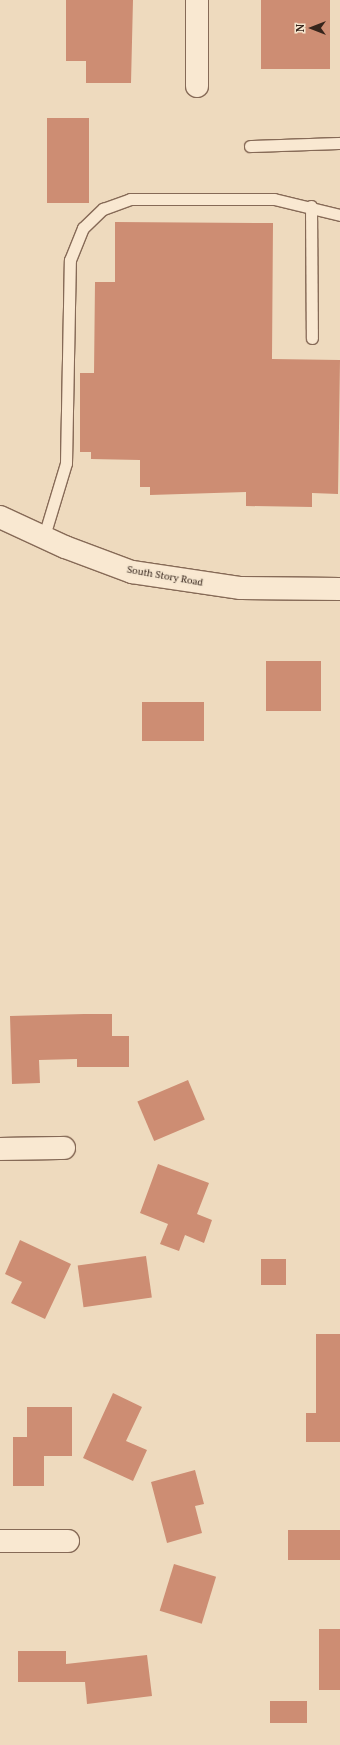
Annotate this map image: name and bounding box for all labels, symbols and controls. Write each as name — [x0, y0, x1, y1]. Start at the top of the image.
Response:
north arrow — [292, 8, 332, 48]
text: N — [293, 24, 307, 32]
street label: South Story Road — [126, 563, 204, 589]

